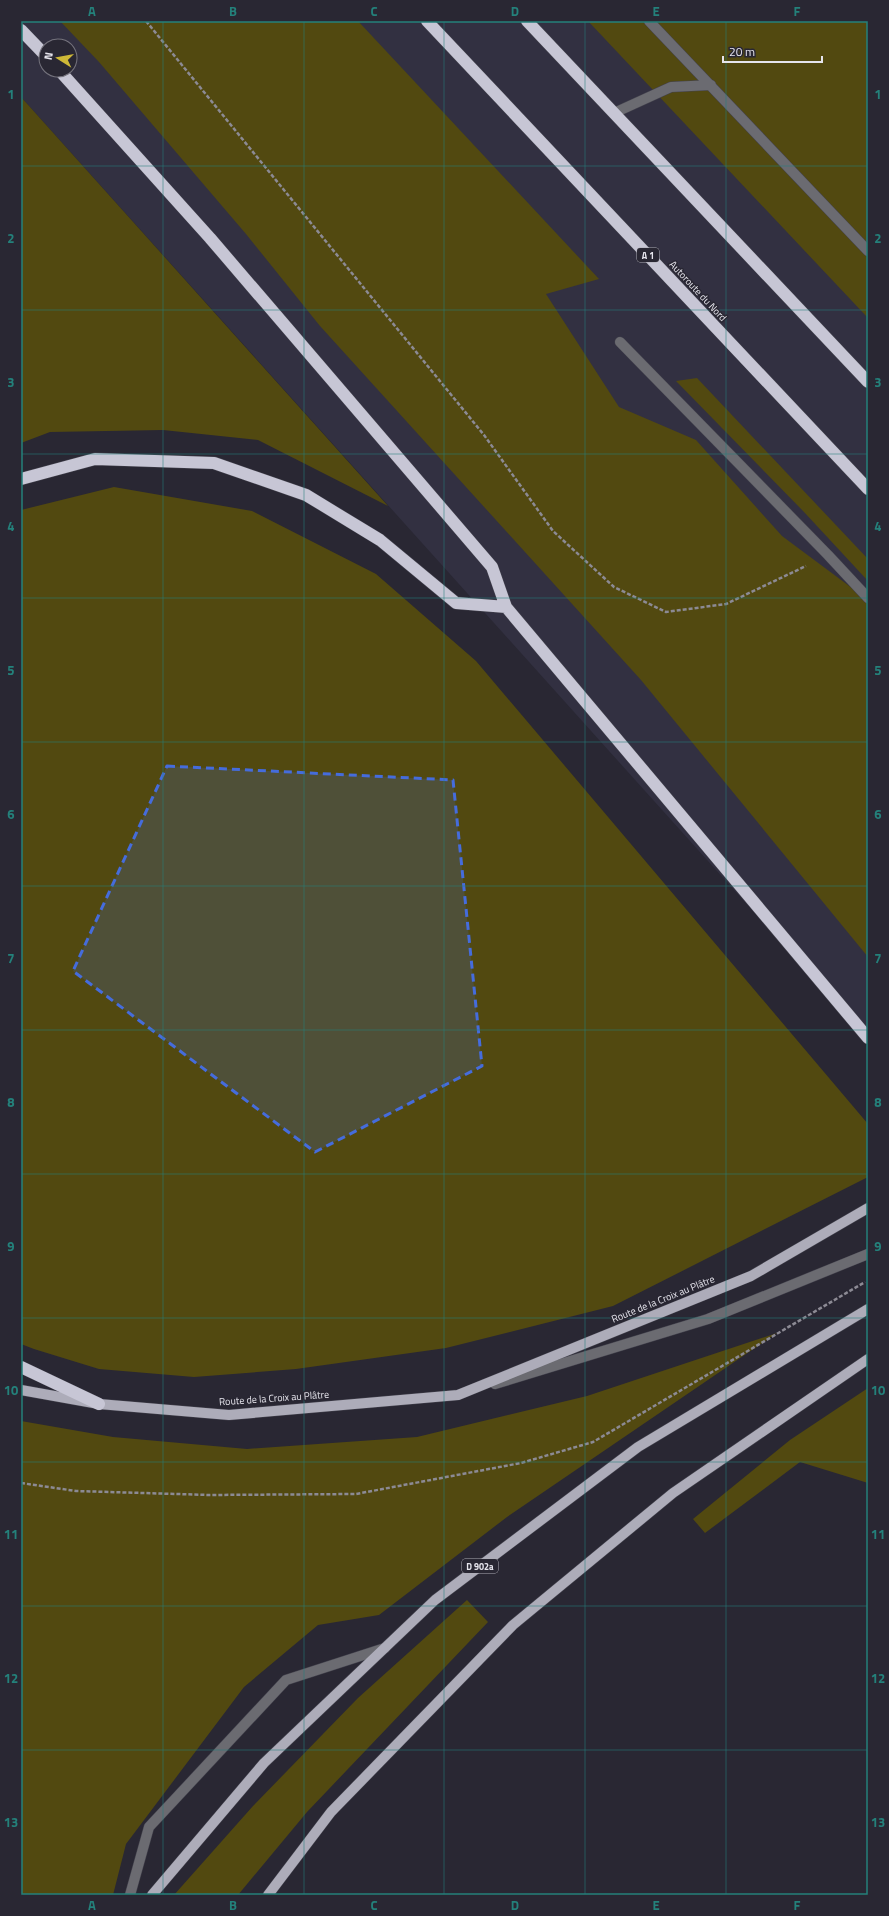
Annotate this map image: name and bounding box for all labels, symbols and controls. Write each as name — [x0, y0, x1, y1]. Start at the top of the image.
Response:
text: A — [88, 1, 96, 21]
text: B — [229, 1, 237, 21]
text: C — [370, 1, 378, 21]
text: D — [511, 1, 519, 21]
text: E — [652, 1, 660, 21]
text: F — [794, 1, 801, 21]
north arrow — [38, 38, 78, 78]
scale bar — [723, 38, 822, 64]
text: 20 m — [729, 42, 755, 61]
text: N — [40, 51, 57, 61]
text: 1 — [7, 84, 15, 104]
text: 1 — [874, 84, 882, 104]
text: 2 — [7, 228, 15, 248]
text: 2 — [874, 228, 882, 248]
road number: A 1 — [637, 248, 659, 262]
street label: Autoroute du Nord — [666, 257, 730, 325]
text: 3 — [7, 372, 15, 392]
text: 3 — [874, 372, 882, 392]
text: 4 — [7, 516, 15, 536]
text: 4 — [874, 516, 882, 536]
text: 5 — [7, 660, 15, 680]
text: 5 — [874, 660, 882, 680]
text: 6 — [7, 804, 15, 824]
text: 6 — [874, 804, 882, 824]
text: 7 — [7, 948, 15, 968]
text: 7 — [874, 948, 882, 968]
text: 8 — [7, 1092, 15, 1112]
text: 8 — [874, 1092, 882, 1112]
text: 9 — [7, 1236, 15, 1256]
text: 9 — [874, 1236, 882, 1256]
street label: Route de la Croix au Plâtre — [609, 1271, 717, 1327]
text: 10 — [4, 1380, 18, 1400]
text: 10 — [871, 1380, 885, 1400]
street label: Route de la Croix au Plâtre — [219, 1387, 329, 1409]
text: 11 — [4, 1524, 18, 1544]
text: 11 — [871, 1524, 885, 1544]
road number: D 902a — [462, 1559, 498, 1573]
text: 12 — [4, 1668, 18, 1688]
text: 12 — [871, 1668, 885, 1688]
text: 13 — [4, 1812, 18, 1832]
text: 13 — [871, 1812, 885, 1832]
text: A — [88, 1895, 96, 1915]
text: B — [229, 1895, 237, 1915]
text: C — [370, 1895, 378, 1915]
text: D — [511, 1895, 519, 1915]
text: E — [652, 1895, 660, 1915]
text: F — [794, 1895, 801, 1915]

